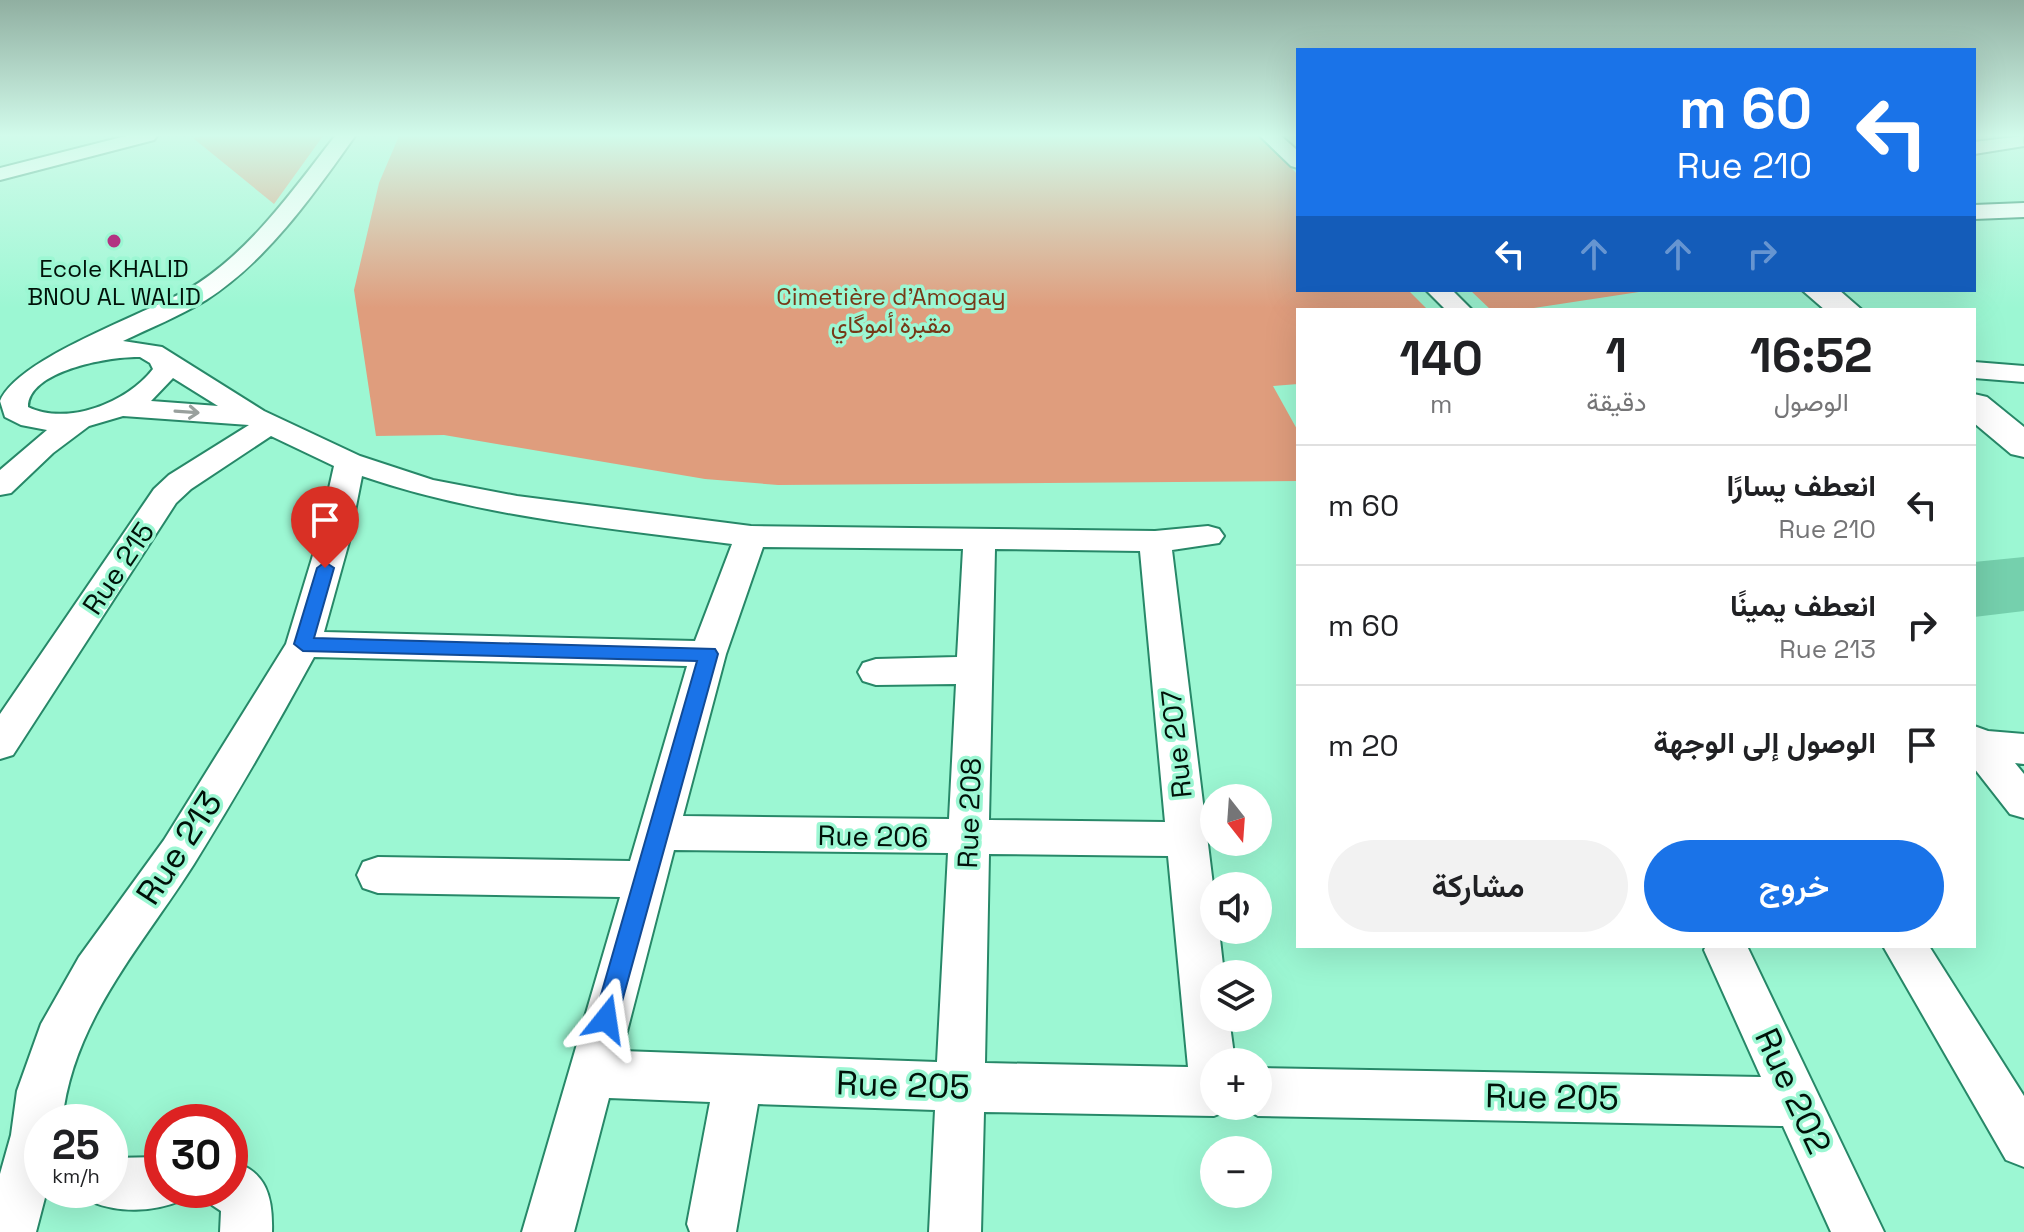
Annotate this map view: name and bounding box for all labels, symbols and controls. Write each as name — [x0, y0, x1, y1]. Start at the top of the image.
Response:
text: 60 m — [1679, 73, 1812, 144]
icon: left — [1840, 80, 1944, 184]
text: Rue 210 — [1677, 143, 1812, 189]
marker: Ecole KHALID BNOU AL WALID — [105, 232, 123, 250]
icon: left — [1488, 232, 1532, 276]
icon: ahead — [1572, 232, 1616, 276]
icon: ahead — [1656, 232, 1700, 276]
icon: right — [1740, 232, 1784, 276]
place label: Ecole KHALID BNOU AL WALID — [27, 253, 201, 312]
park label: Cimetière d'Amogay مقبرة أموگاي — [776, 281, 1006, 344]
text: 1 — [1606, 325, 1627, 386]
text: 16:52 — [1750, 325, 1873, 386]
text: 140 — [1399, 328, 1483, 389]
text: دقيقة — [1586, 385, 1646, 419]
text: الوصول — [1774, 385, 1849, 419]
text: m — [1430, 387, 1452, 421]
one-way arrow — [173, 405, 200, 420]
text: انعطف يسارًا — [1726, 466, 1876, 505]
icon: left — [1900, 483, 1944, 527]
pin — [291, 486, 359, 568]
text: 60 m — [1328, 486, 1399, 525]
icon: arrive — [303, 498, 347, 542]
text: Rue 210 — [1778, 512, 1876, 546]
street label: Rue 215 — [74, 515, 162, 621]
text: انعطف يمينًا — [1730, 586, 1876, 625]
icon: right — [1900, 603, 1944, 647]
text: 60 m — [1328, 606, 1399, 645]
text: Rue 213 — [1779, 632, 1876, 666]
street label: Rue 207 — [1152, 688, 1200, 800]
text: الوصول إلى الوجهة — [1653, 723, 1876, 762]
icon: arrive — [1900, 723, 1944, 767]
text: 20 m — [1328, 726, 1399, 765]
street label: Rue 208 — [949, 757, 989, 869]
street label: Rue 213 — [127, 783, 231, 913]
north arrow — [1200, 784, 1272, 856]
map controls — [1200, 784, 1272, 1208]
street label: Rue 206 — [817, 817, 929, 855]
button: مشاركة — [1328, 840, 1628, 932]
button: خروج — [1644, 840, 1944, 932]
button: sound — [1200, 872, 1272, 944]
button: layers — [1200, 960, 1272, 1032]
position arrow — [564, 977, 648, 1061]
street label: Rue 202 — [1745, 1021, 1841, 1161]
button: + — [1200, 1048, 1272, 1120]
street label: Rue 205 — [835, 1061, 971, 1109]
street label: Rue 205 — [1485, 1074, 1619, 1120]
speed limit sign: 30 — [144, 1104, 248, 1208]
text: 25 — [52, 1120, 100, 1171]
button: − — [1200, 1136, 1272, 1208]
text: km/h — [52, 1163, 100, 1189]

